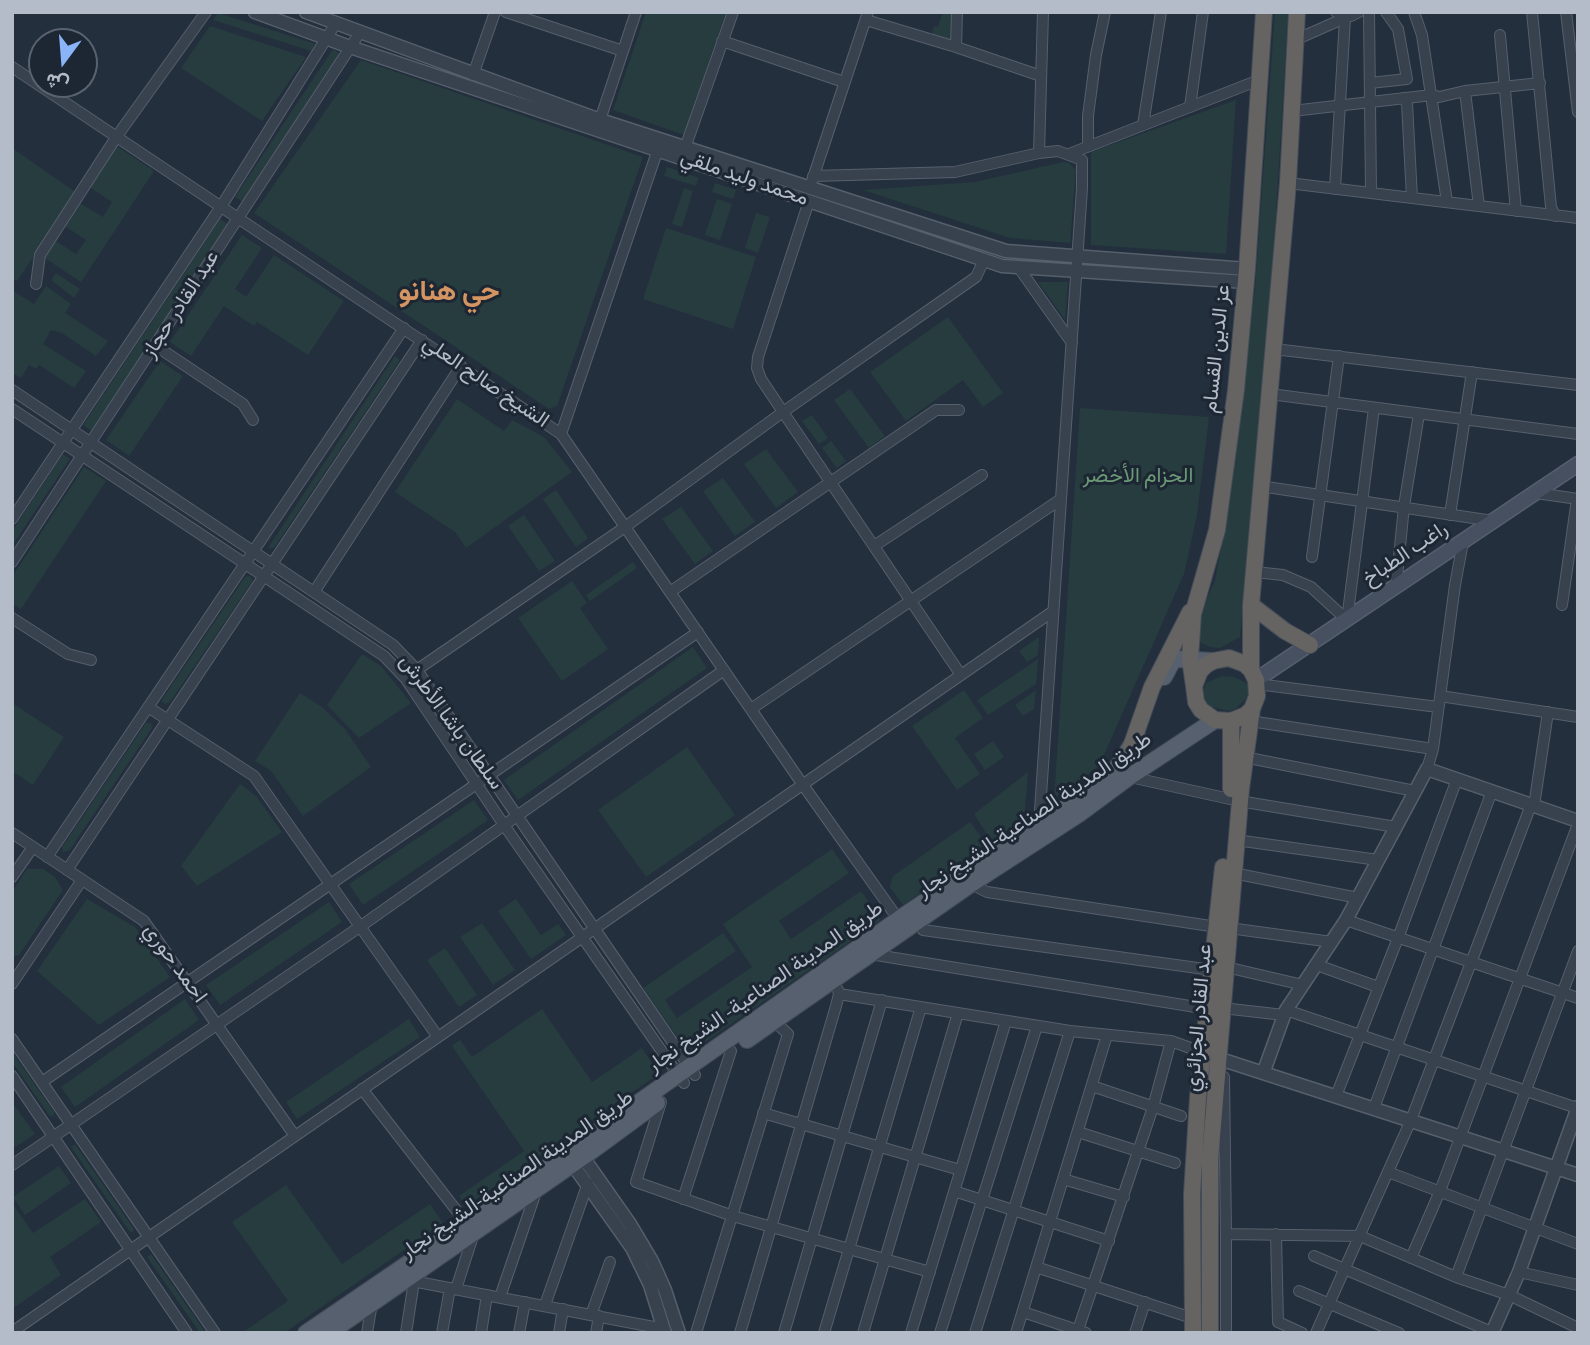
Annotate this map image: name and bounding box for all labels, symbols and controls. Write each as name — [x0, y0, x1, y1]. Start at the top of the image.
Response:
north arrow — [28, 28, 98, 98]
text: ش — [43, 66, 72, 98]
street label: محمد وليد ملقي — [677, 145, 811, 213]
street label: عبد القادر حجاز — [138, 247, 226, 363]
district label: حي هنانو — [399, 277, 499, 311]
street label: عز الدين القسام — [1199, 284, 1237, 414]
street label: الشيخ صالح العلي — [417, 331, 553, 435]
park label: الحزام الأخضر — [1083, 464, 1193, 490]
street label: راغب الطباخ — [1359, 517, 1453, 593]
street label: سلطان باشا الأطرش — [392, 650, 508, 796]
street label: طريق المدينة الصناعية-الشيخ نجار — [913, 728, 1157, 904]
street label: طريق المدينة الصناعية- الشيخ نجار — [643, 897, 889, 1079]
street label: احمد حوري — [137, 919, 211, 1009]
street label: عبد القادر الجزائري — [1181, 943, 1219, 1093]
street label: طريق المدينة الصناعية-الشيخ نجار — [397, 1086, 639, 1266]

